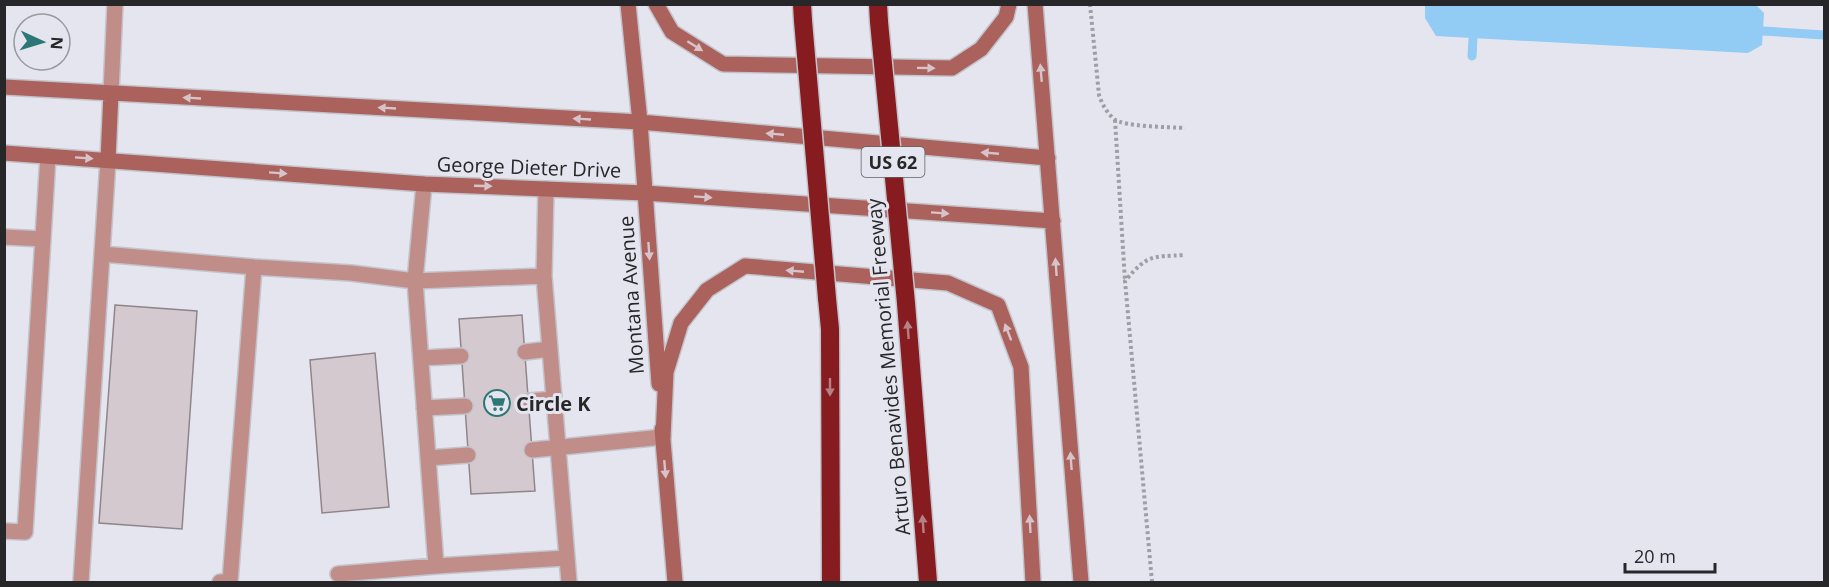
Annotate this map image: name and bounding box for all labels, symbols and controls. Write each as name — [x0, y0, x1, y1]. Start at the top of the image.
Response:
north arrow — [12, 12, 72, 72]
text: N — [46, 36, 68, 50]
one-way arrow — [686, 41, 703, 52]
one-way arrow — [917, 63, 936, 72]
one-way arrow — [1036, 63, 1046, 82]
one-way arrow — [183, 93, 202, 102]
one-way arrow — [378, 104, 397, 113]
one-way arrow — [572, 114, 591, 123]
one-way arrow — [765, 129, 784, 139]
road number: US 62 — [862, 147, 924, 177]
one-way arrow — [980, 148, 999, 158]
street label: George Dieter Drive — [436, 150, 622, 184]
one-way arrow — [74, 153, 93, 163]
one-way arrow — [269, 168, 288, 178]
one-way arrow — [473, 182, 492, 191]
one-way arrow — [694, 192, 713, 202]
street label: Arturo Benavides Memorial Freeway — [860, 196, 916, 537]
one-way arrow — [930, 208, 949, 218]
street label: Montana Avenue — [612, 215, 650, 375]
one-way arrow — [644, 242, 653, 261]
one-way arrow — [1051, 257, 1061, 276]
one-way arrow — [785, 266, 804, 275]
one-way arrow — [904, 320, 913, 339]
one-way arrow — [1003, 323, 1012, 341]
one-way arrow — [825, 378, 835, 397]
supermarket icon: Circle K — [482, 388, 512, 418]
place label: Circle K — [516, 390, 591, 417]
one-way arrow — [1066, 452, 1076, 471]
one-way arrow — [661, 459, 670, 478]
one-way arrow — [919, 515, 928, 534]
one-way arrow — [1025, 515, 1034, 534]
scale bar — [1625, 536, 1715, 574]
text: 20 m — [1634, 544, 1676, 568]

